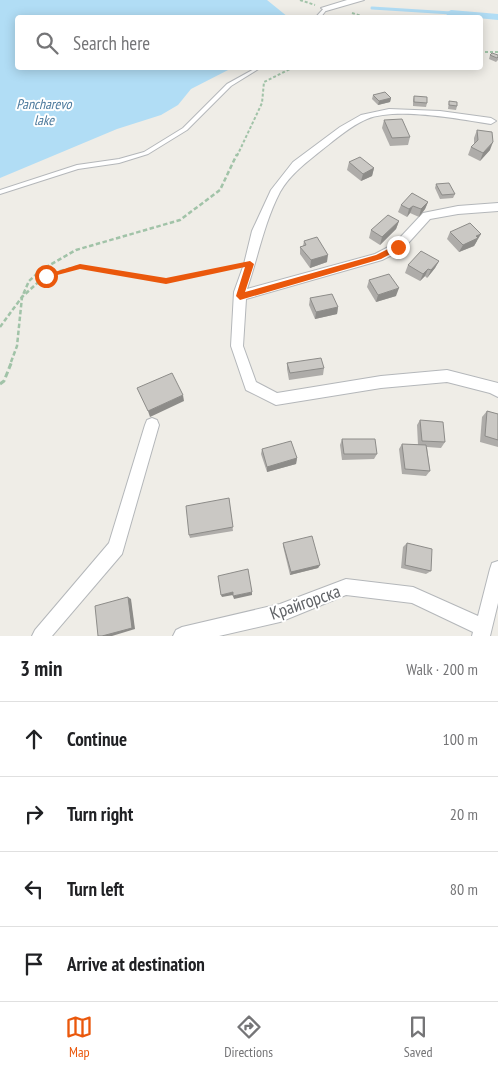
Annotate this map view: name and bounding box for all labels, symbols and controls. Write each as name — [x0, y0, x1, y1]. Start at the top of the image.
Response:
search box — [15, 15, 483, 70]
icon: search — [33, 29, 61, 57]
text: Search here — [73, 31, 150, 55]
water label: Pancharevo lake — [16, 95, 73, 129]
route end — [387, 236, 410, 259]
route start — [35, 265, 58, 288]
street label: Крайгорска — [267, 579, 343, 625]
text: 3 min — [20, 655, 62, 682]
text: Walk · 200 m — [406, 659, 478, 679]
icon: ahead — [20, 725, 48, 753]
text: Continue — [67, 727, 127, 751]
text: 100 m — [443, 729, 478, 749]
icon: right — [20, 800, 48, 828]
text: Turn right — [67, 802, 133, 826]
text: 20 m — [450, 804, 478, 824]
icon: left — [20, 875, 48, 903]
text: Turn left — [67, 877, 124, 901]
text: 80 m — [450, 879, 478, 899]
icon: arrive — [20, 950, 48, 978]
text: Arrive at destination — [67, 952, 205, 976]
tab: Map — [65, 1013, 93, 1061]
tab: Directions — [224, 1013, 273, 1061]
tab: Saved — [404, 1013, 433, 1061]

